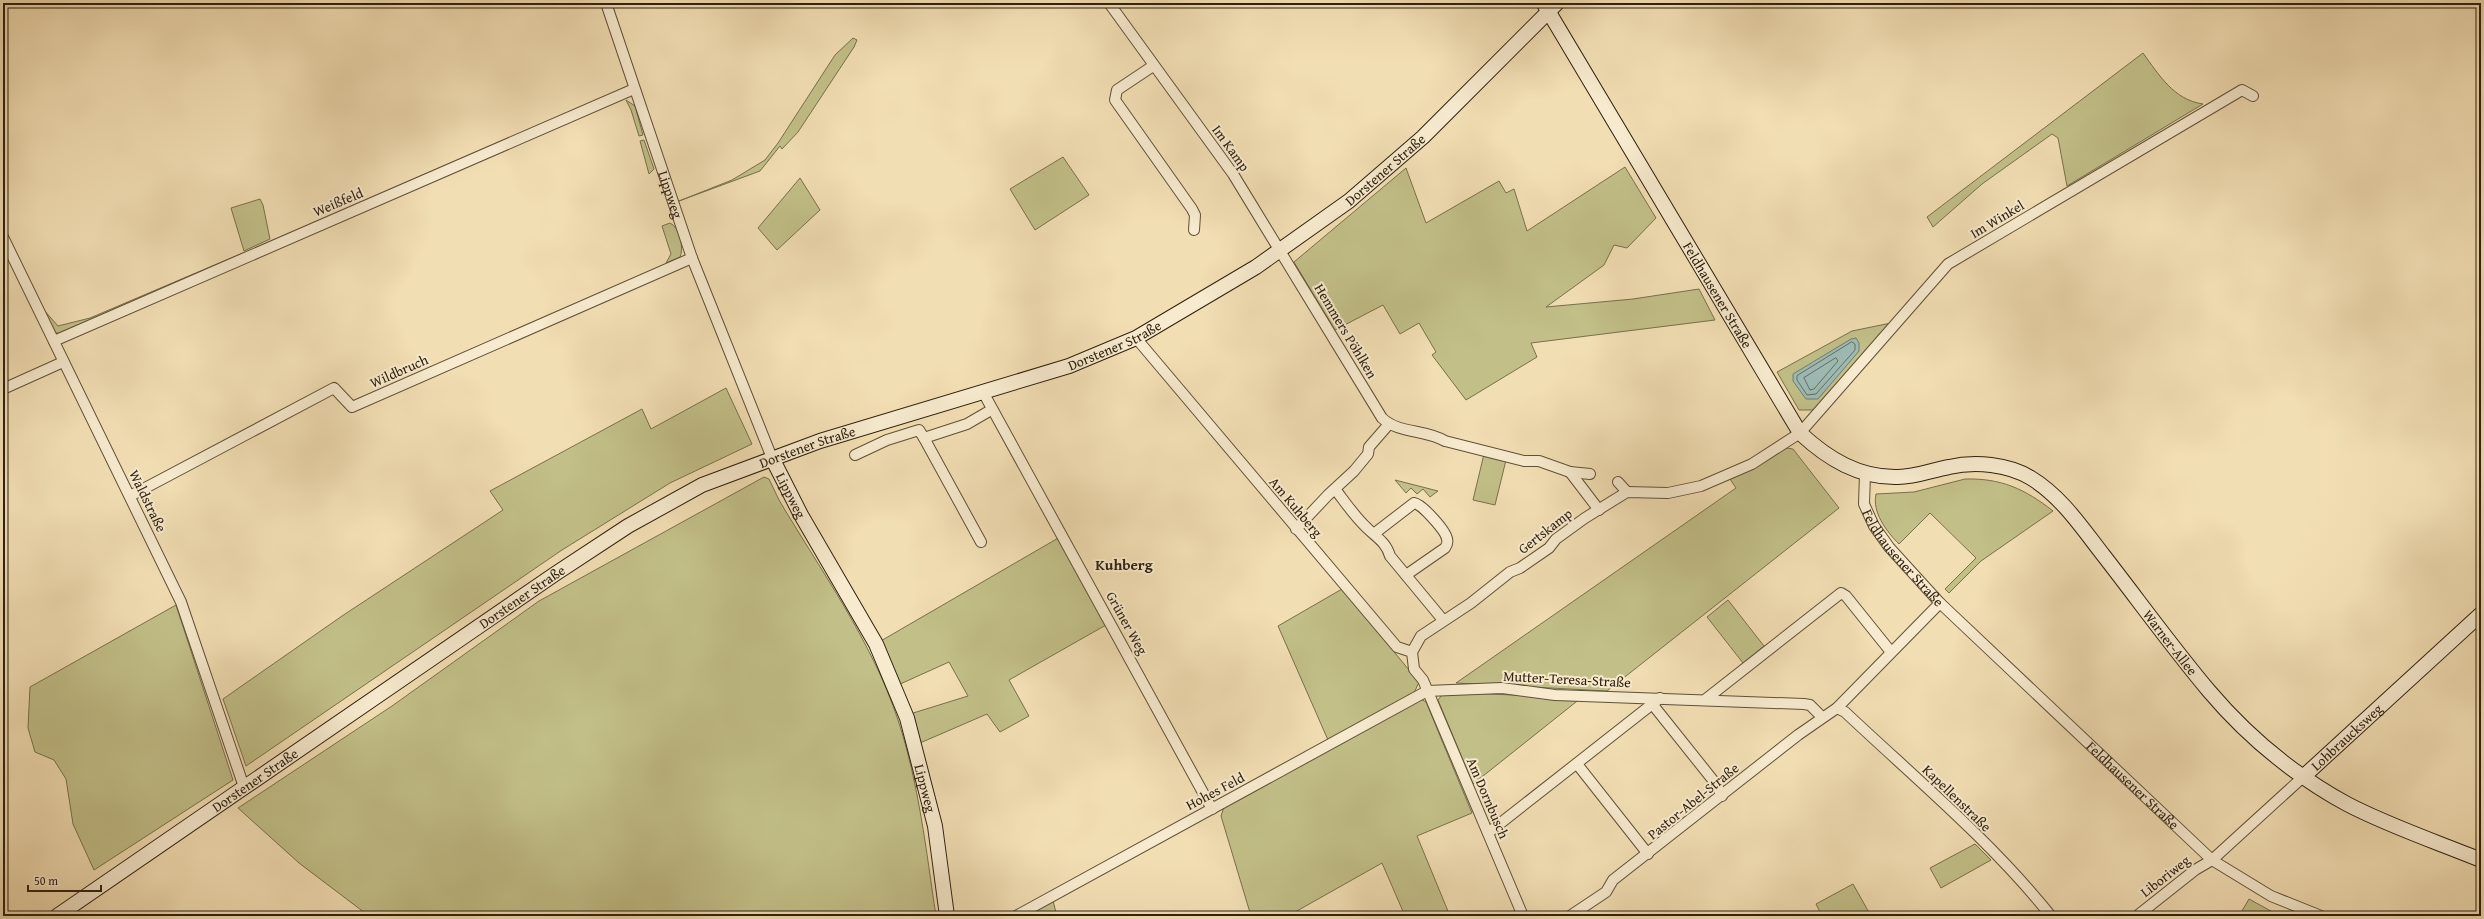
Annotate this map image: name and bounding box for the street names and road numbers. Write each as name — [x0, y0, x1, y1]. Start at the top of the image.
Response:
street label: Im Kamp — [1207, 121, 1255, 176]
street label: Dorstener Straße — [1341, 129, 1430, 210]
street label: Lippweg — [653, 168, 688, 221]
street label: Weißfeld — [310, 182, 367, 221]
street label: Im Winkel — [1966, 195, 2028, 243]
street label: Feldhausener Straße — [1678, 238, 1757, 352]
street label: Hemmers Pöhlken — [1310, 280, 1382, 382]
street label: Dorstener Straße — [1065, 315, 1165, 375]
street label: Wildbruch — [367, 349, 431, 393]
street label: Dorstener Straße — [756, 421, 858, 473]
street label: Waldstraße — [124, 467, 172, 536]
street label: Lippweg — [771, 469, 811, 522]
street label: Am Kuhberg — [1265, 473, 1327, 542]
street label: Gertskamp — [1514, 503, 1577, 559]
street label: Feldhausener Straße — [1858, 506, 1949, 611]
street label: Dorstener Straße — [475, 560, 569, 633]
street label: Grüner Weg — [1101, 588, 1153, 658]
street label: Warner-Allee — [2138, 605, 2202, 680]
street label: Mutter-Teresa-Straße — [1503, 666, 1632, 692]
street label: Lohbraucksweg — [2306, 699, 2387, 775]
street label: Feldhausener Straße — [2082, 736, 2184, 834]
street label: Dorstener Straße — [208, 743, 302, 817]
street label: Am Dornbusch — [1462, 754, 1514, 842]
street label: Pastor-Abel-Straße — [1643, 758, 1743, 844]
street label: Kapellenstraße — [1918, 760, 1996, 836]
street label: Lippweg — [909, 762, 941, 815]
street label: Hohes Feld — [1182, 767, 1248, 815]
street label: Liboriweg — [2136, 850, 2194, 902]

